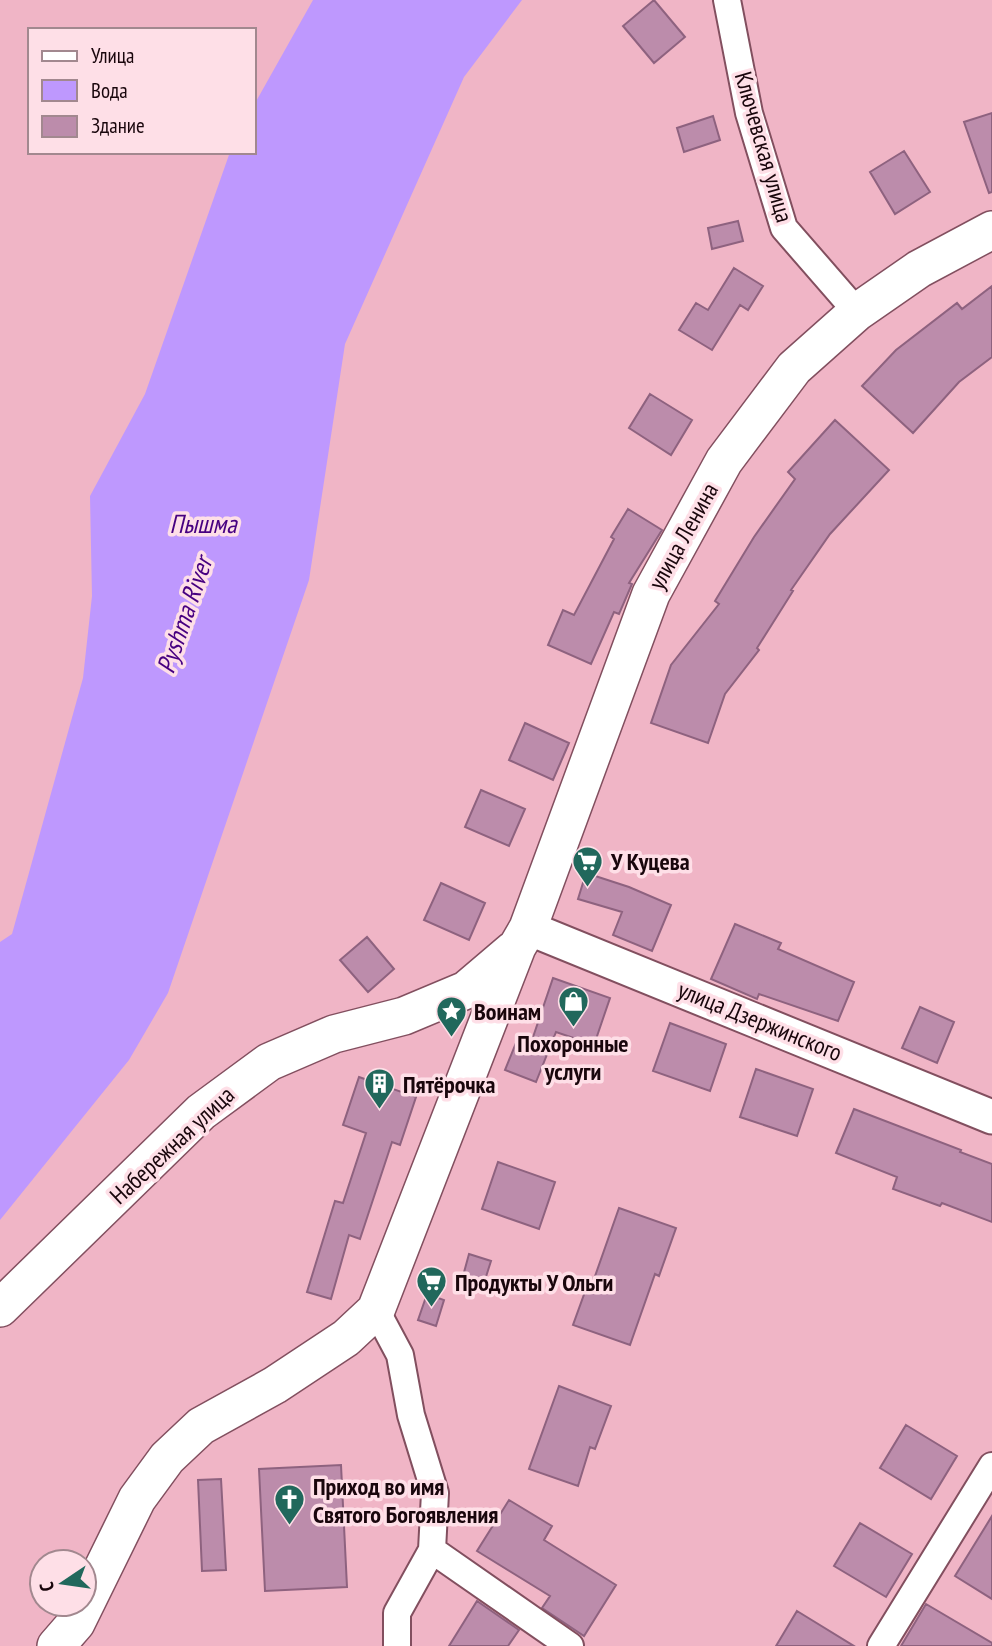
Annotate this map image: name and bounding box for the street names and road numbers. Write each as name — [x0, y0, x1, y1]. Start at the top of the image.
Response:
street label: Ключевская улица — [728, 68, 800, 226]
street label: улица Ленина — [641, 477, 725, 595]
street label: улица Дзержинского — [673, 974, 847, 1068]
street label: Набережная улица — [103, 1079, 241, 1211]

